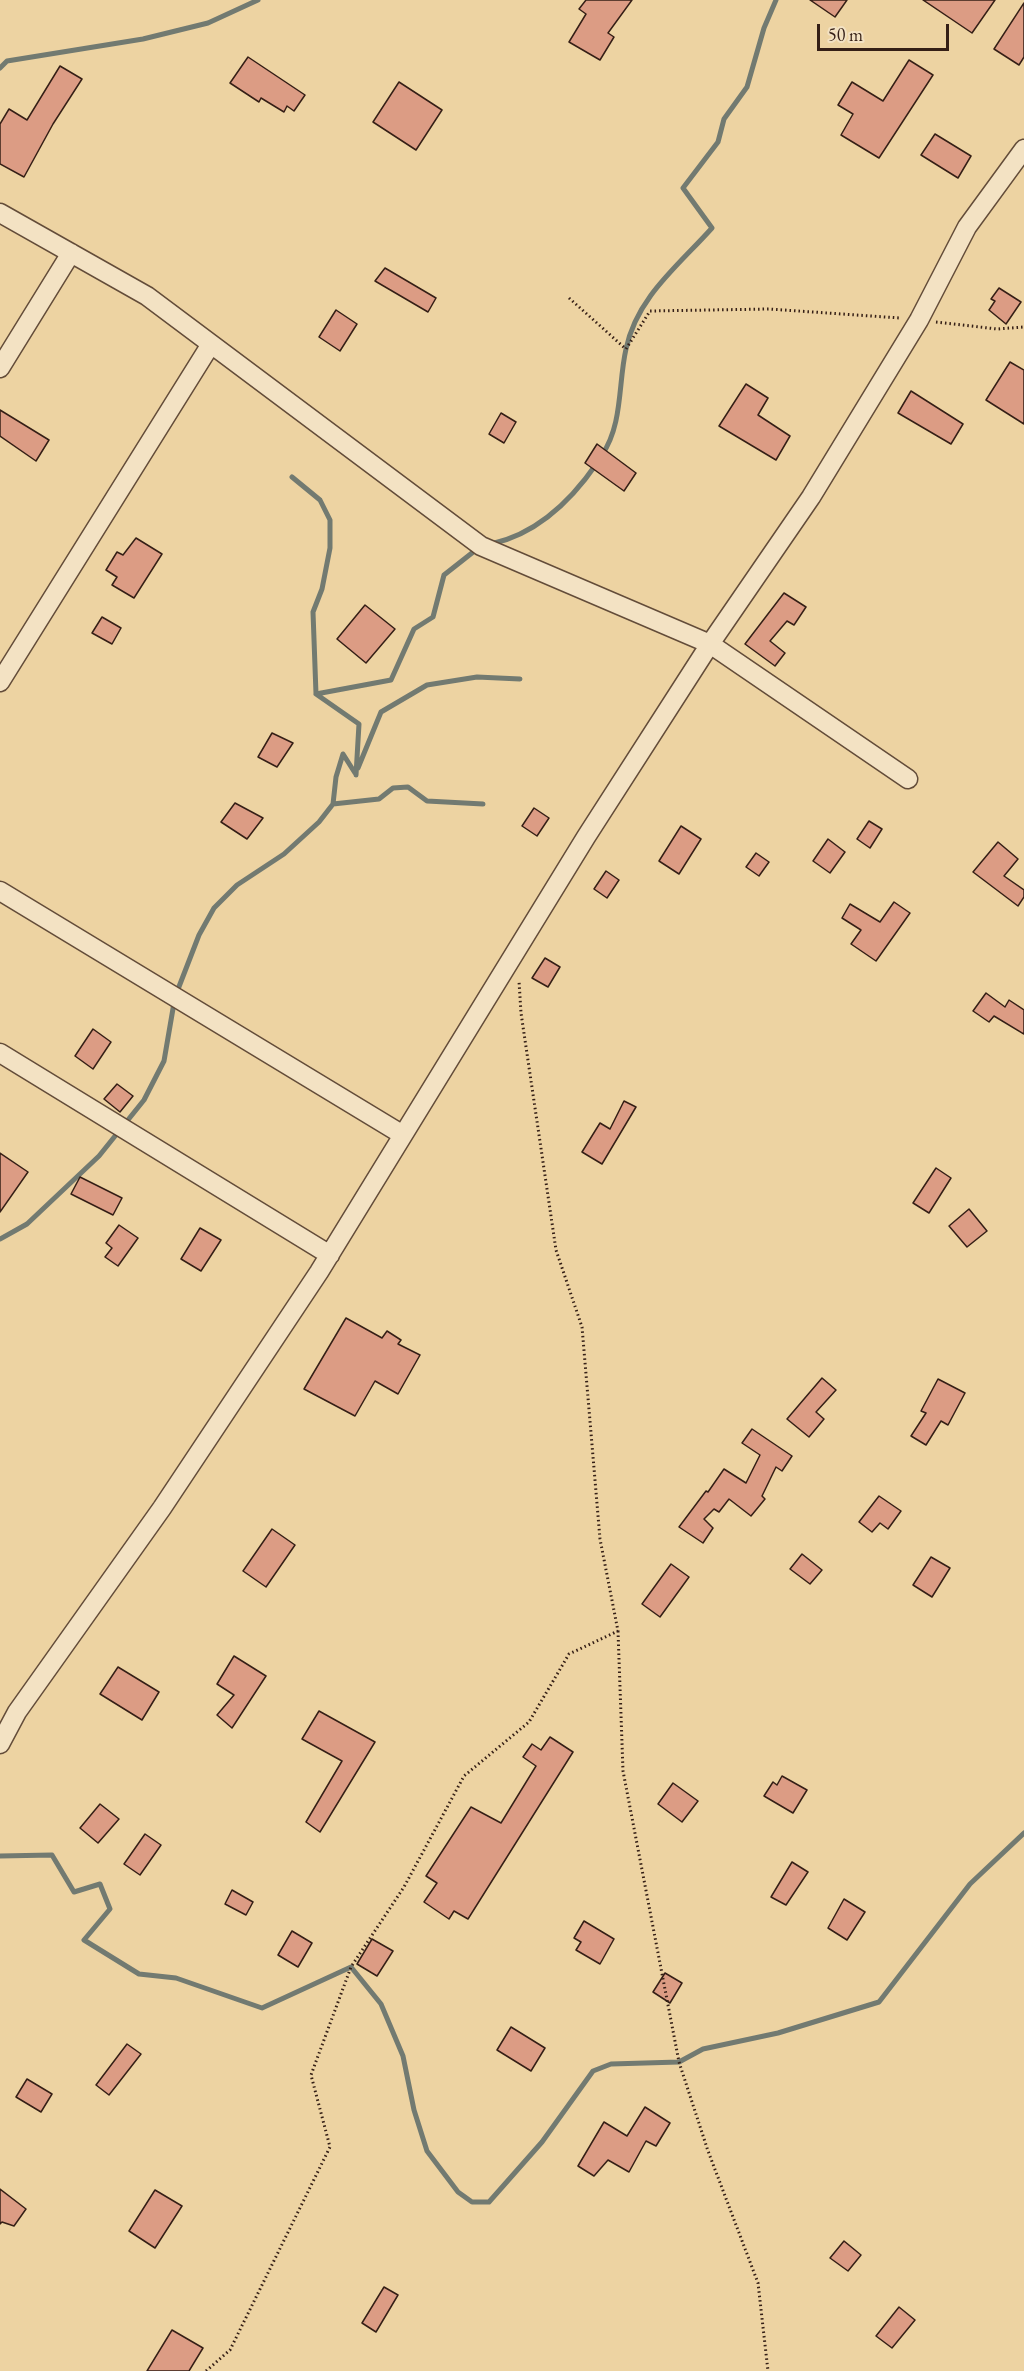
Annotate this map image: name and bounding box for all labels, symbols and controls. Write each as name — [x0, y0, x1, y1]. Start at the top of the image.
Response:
scale bar — [820, 12, 952, 50]
text: 50 m — [828, 23, 863, 46]

